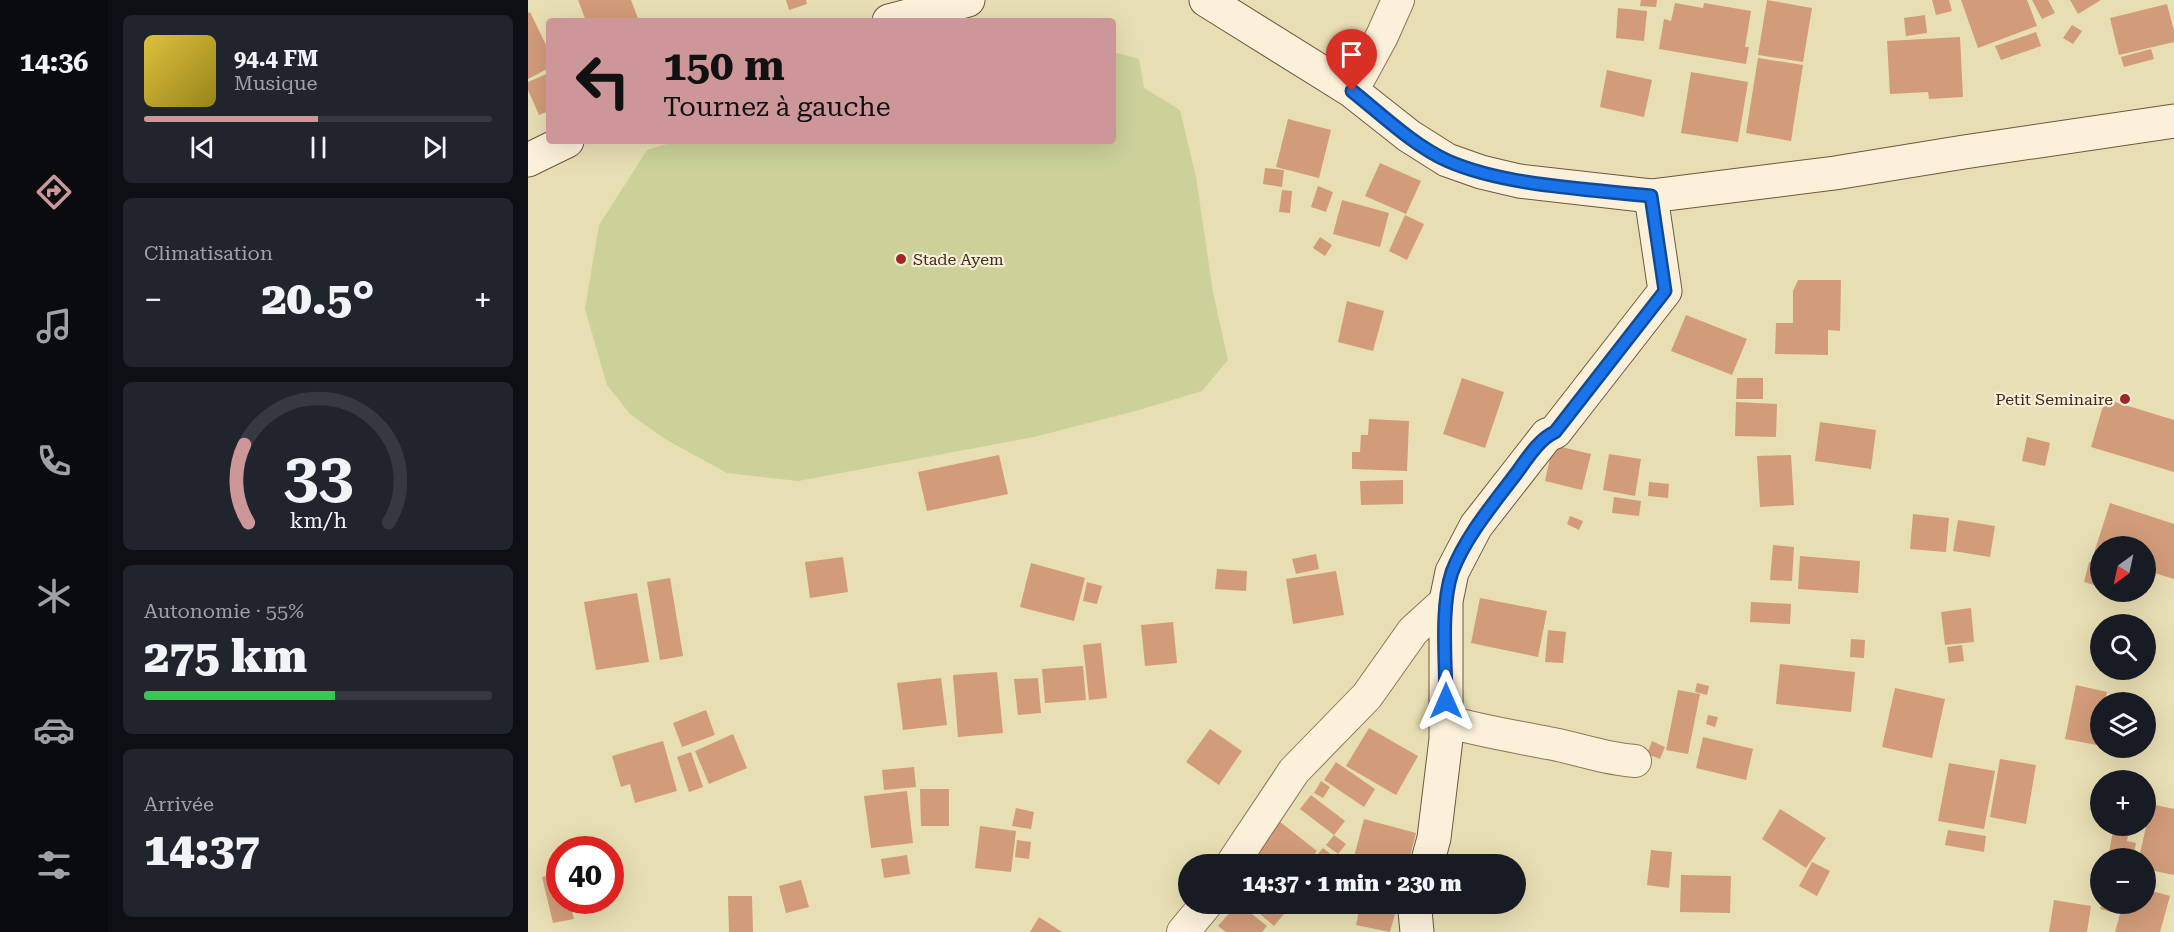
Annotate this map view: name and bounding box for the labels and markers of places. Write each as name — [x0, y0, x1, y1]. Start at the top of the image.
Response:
pin — [1326, 29, 1377, 91]
place label: Stade Ayem — [913, 250, 1004, 269]
marker: Stade Ayem — [894, 252, 908, 266]
place label: Petit Seminaire — [1995, 390, 2113, 409]
marker: Petit Seminaire — [2118, 392, 2132, 406]

